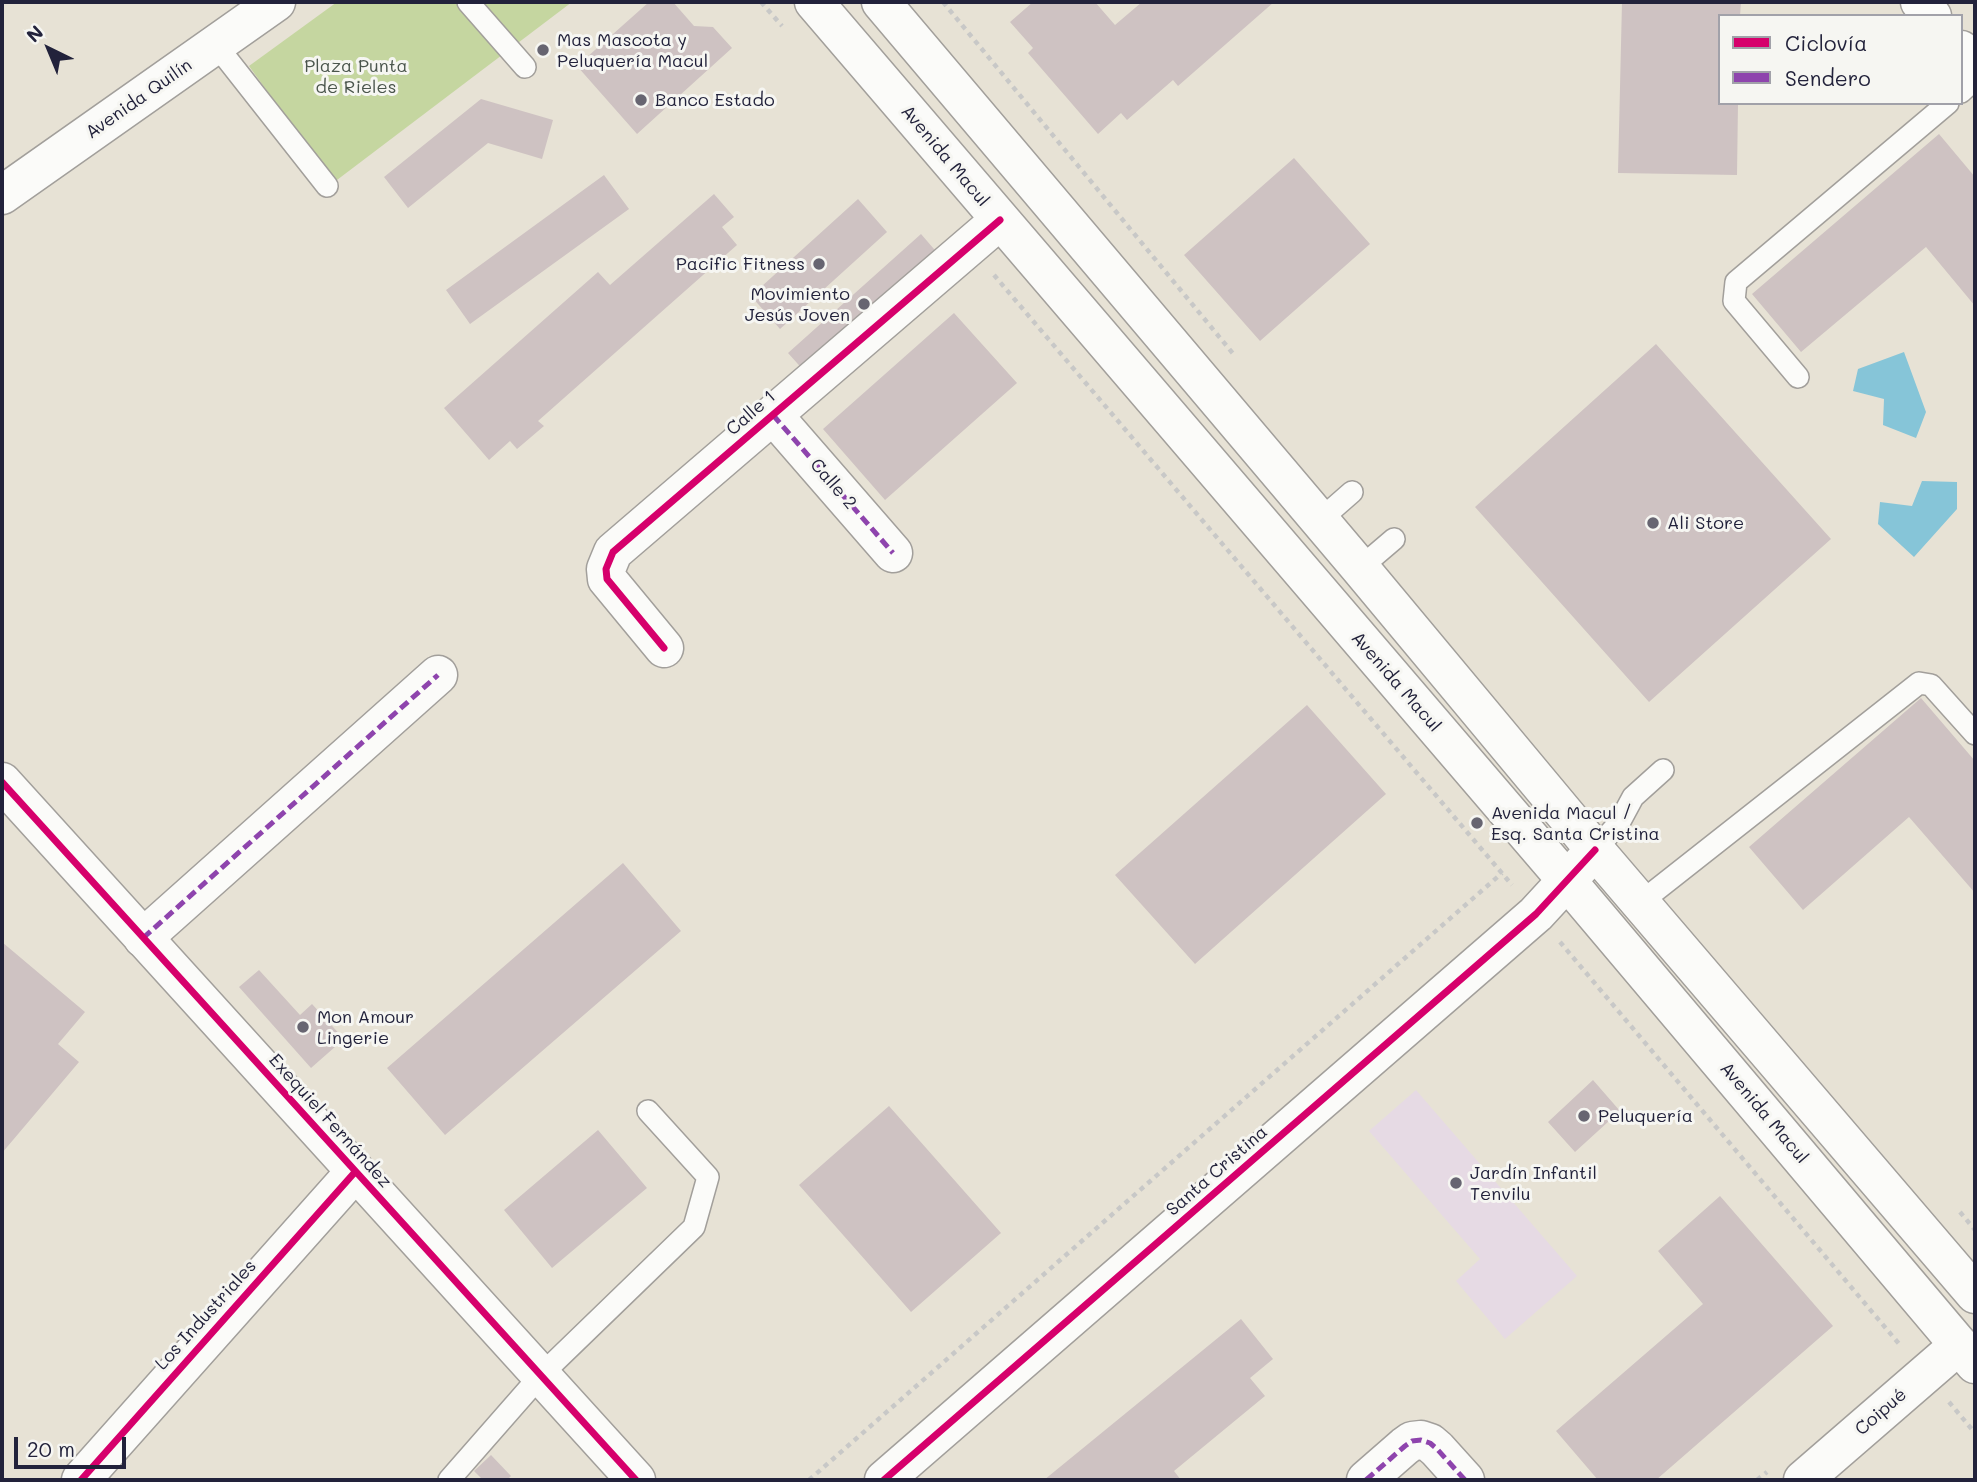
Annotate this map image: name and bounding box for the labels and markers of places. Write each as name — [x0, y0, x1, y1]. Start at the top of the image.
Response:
place label: Mas Mascota y Peluquería Macul — [557, 29, 708, 72]
marker: Mas Mascota y Peluquería Macul — [535, 42, 551, 58]
place label: Banco Estado — [655, 89, 775, 111]
marker: Banco Estado — [633, 92, 649, 108]
place label: Pacific Fitness — [676, 253, 805, 275]
marker: Pacific Fitness — [811, 256, 827, 272]
place label: Movimiento Jesús Joven — [745, 283, 850, 326]
marker: Movimiento Jesús Joven — [856, 296, 872, 312]
place label: Ali Store — [1667, 512, 1744, 534]
marker: Ali Store — [1645, 515, 1661, 531]
place label: Avenida Macul / Esq. Santa Cristina — [1491, 802, 1660, 844]
marker: Avenida Macul / Esq. Santa Cristina — [1469, 815, 1485, 831]
place label: Mon Amour Lingerie — [317, 1006, 414, 1048]
marker: Mon Amour Lingerie — [295, 1019, 311, 1035]
place label: Peluquería — [1598, 1105, 1693, 1127]
marker: Peluquería — [1576, 1108, 1592, 1124]
place label: Jardín Infantil Tenvilu — [1470, 1162, 1597, 1204]
marker: Jardín Infantil Tenvilu — [1448, 1175, 1464, 1191]

